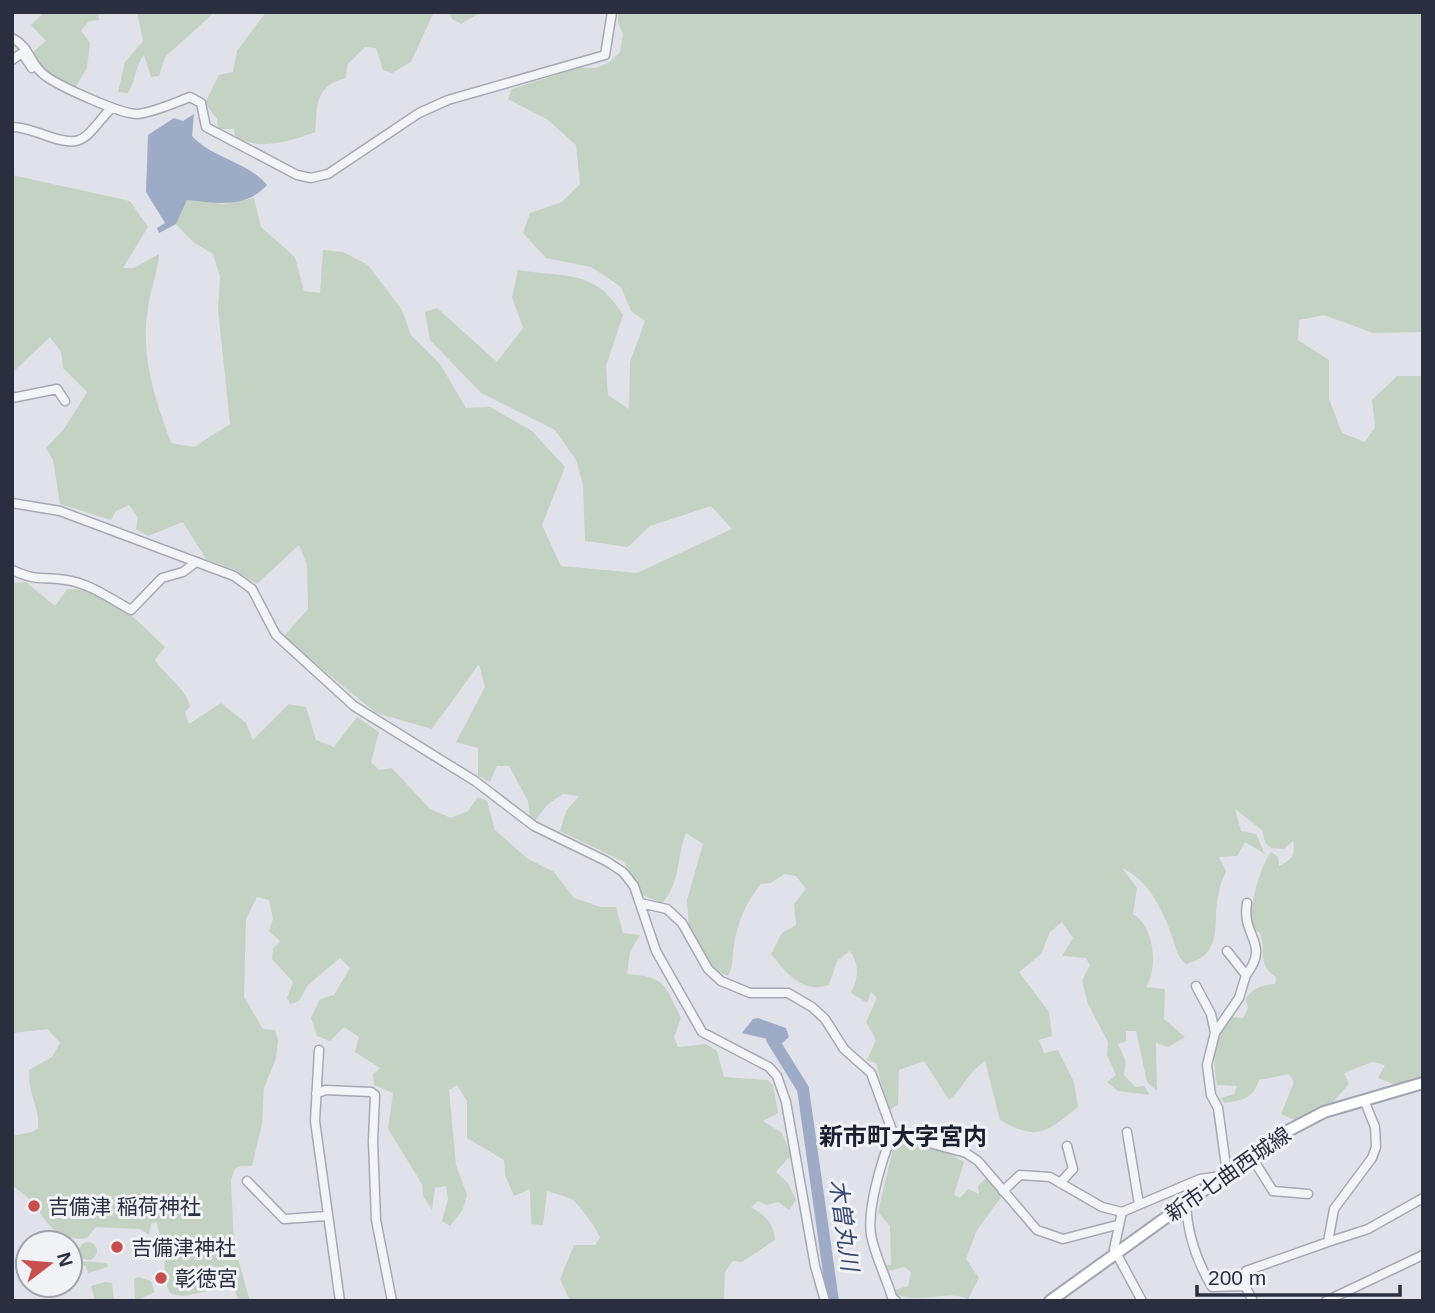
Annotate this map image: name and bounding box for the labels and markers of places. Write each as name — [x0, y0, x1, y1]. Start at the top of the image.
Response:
place label: 吉備津 稲荷神社 — [48, 1195, 201, 1218]
marker: 吉備津 稲荷神社 — [26, 1198, 42, 1214]
place label: 吉備津神社 — [131, 1236, 236, 1259]
marker: 吉備津神社 — [109, 1239, 125, 1255]
place label: 彰徳宮 — [175, 1267, 238, 1290]
marker: 彰徳宮 — [153, 1270, 169, 1286]

